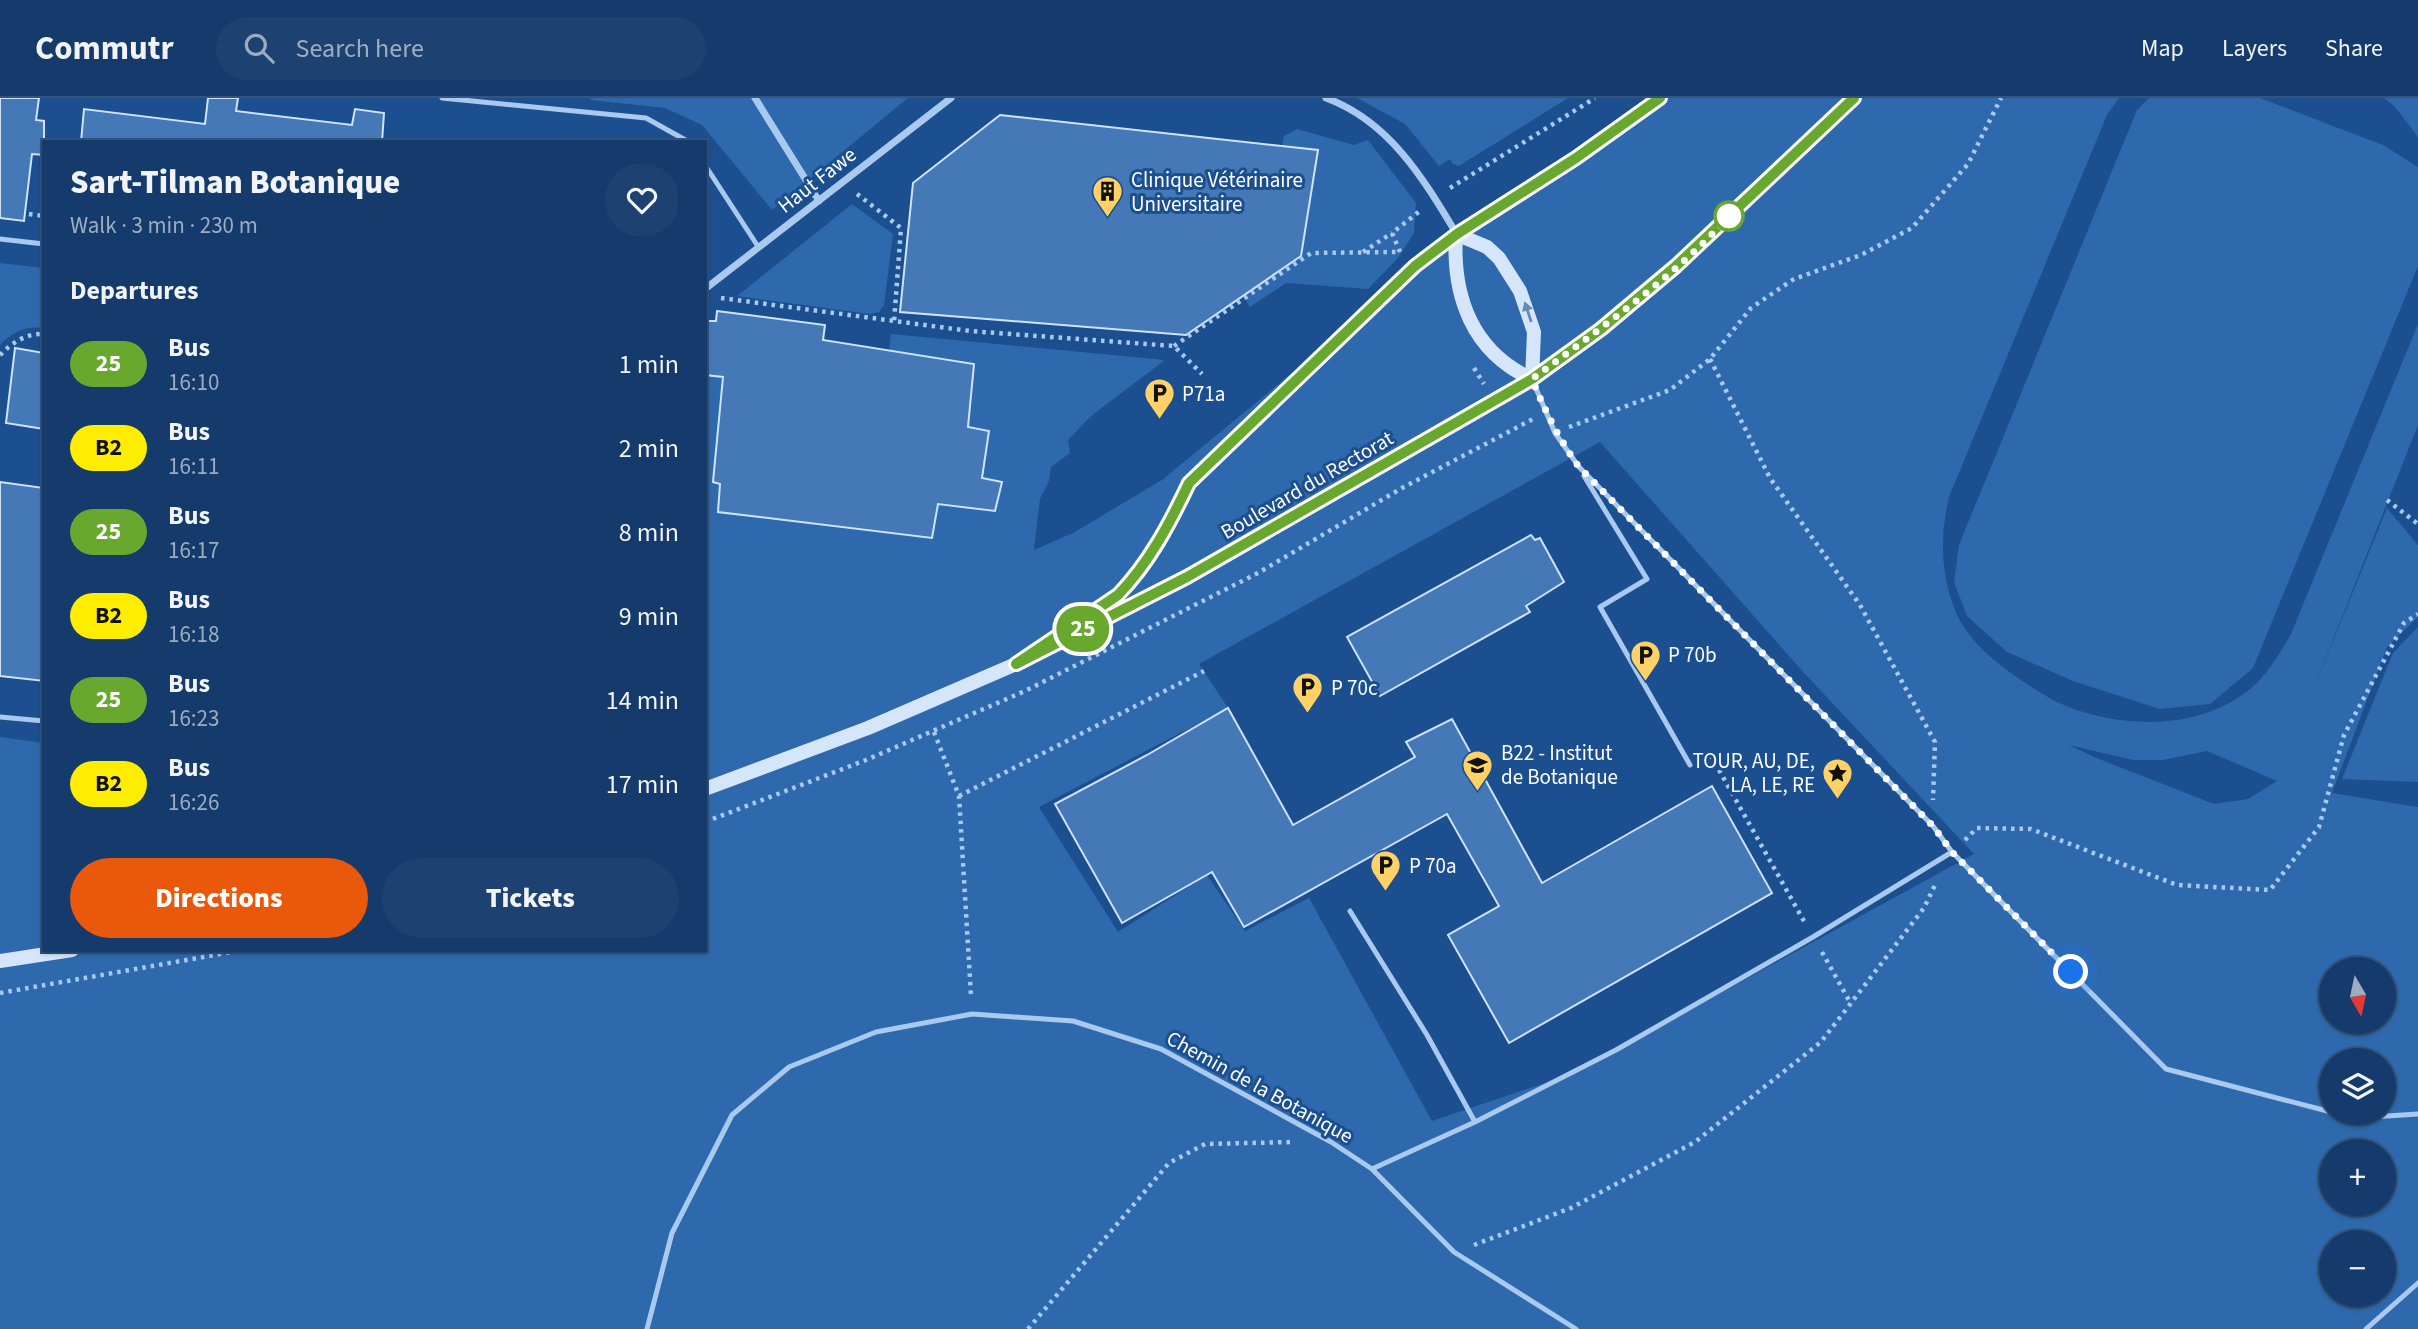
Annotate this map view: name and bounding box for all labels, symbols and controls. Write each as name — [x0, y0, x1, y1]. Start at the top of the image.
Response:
search box — [216, 17, 706, 80]
text: Commutr — [35, 25, 174, 72]
icon: search — [240, 29, 278, 67]
text: Search here — [296, 30, 424, 67]
text: Map — [2141, 31, 2184, 66]
text: Layers — [2222, 31, 2287, 66]
text: Share — [2325, 31, 2383, 66]
street label: Haut Fawe — [771, 140, 863, 220]
text: Sart-Tilman Botanique — [70, 159, 400, 206]
button: heart — [605, 163, 679, 237]
place label: Clinique Vétérinaire Universitaire — [1131, 165, 1303, 219]
building icon: Clinique Vétérinaire Universitaire — [1091, 175, 1125, 219]
unlabelled marker — [1714, 201, 1744, 231]
text: Walk · 3 min · 230 m — [70, 209, 258, 242]
text: Departures — [70, 272, 198, 309]
one-way arrow — [1522, 302, 1533, 323]
text: Bus — [168, 329, 210, 366]
text: 25 — [96, 346, 121, 381]
text: 1 min — [619, 346, 679, 383]
text: 16:10 — [168, 366, 219, 399]
parking icon: P71a — [1142, 377, 1176, 421]
place label: P71a — [1182, 379, 1225, 409]
text: Bus — [168, 413, 210, 450]
street label: Boulevard du Rectorat — [1215, 423, 1399, 547]
text: B2 — [95, 430, 122, 465]
text: 2 min — [619, 430, 679, 467]
text: 16:11 — [168, 450, 219, 483]
text: Bus — [168, 497, 210, 534]
text: 25 — [96, 514, 121, 549]
text: 8 min — [619, 514, 679, 551]
text: 16:17 — [168, 534, 219, 567]
text: Bus — [168, 581, 210, 618]
text: B2 — [95, 598, 122, 633]
text: 9 min — [619, 598, 679, 635]
line badge: 25 — [1052, 606, 1114, 652]
text: 25 — [1070, 611, 1096, 646]
text: 16:18 — [168, 618, 219, 651]
parking icon: P 70b — [1628, 638, 1662, 682]
place label: P 70b — [1668, 640, 1717, 670]
text: Bus — [168, 665, 210, 702]
parking icon: P 70c — [1291, 671, 1325, 715]
place label: P 70c — [1331, 673, 1378, 703]
text: 25 — [96, 682, 121, 717]
text: 14 min — [606, 682, 679, 719]
text: 16:23 — [168, 702, 219, 735]
place label: B22 - Institut de Botanique — [1501, 738, 1618, 792]
place label: TOUR, AU, DE, LA, LE, RE — [1692, 746, 1815, 800]
school or university icon: B22 - Institut de Botanique — [1461, 748, 1495, 792]
text: Bus — [168, 749, 210, 786]
place icon: TOUR, AU, DE, LA, LE, RE — [1821, 756, 1855, 800]
text: B2 — [95, 766, 122, 801]
text: 17 min — [606, 766, 679, 803]
text: 16:26 — [168, 786, 219, 819]
parking icon: P 70a — [1369, 849, 1403, 893]
place label: P 70a — [1409, 851, 1457, 881]
button: Directions — [70, 858, 368, 938]
button: Tickets — [382, 858, 679, 938]
your location — [2053, 954, 2088, 989]
north arrow — [2319, 957, 2396, 1034]
map controls — [2319, 957, 2396, 1307]
street label: Chemin de la Botanique — [1161, 1023, 1359, 1151]
button: layers — [2319, 1048, 2396, 1125]
button: + — [2319, 1139, 2396, 1216]
button: − — [2319, 1230, 2396, 1307]

